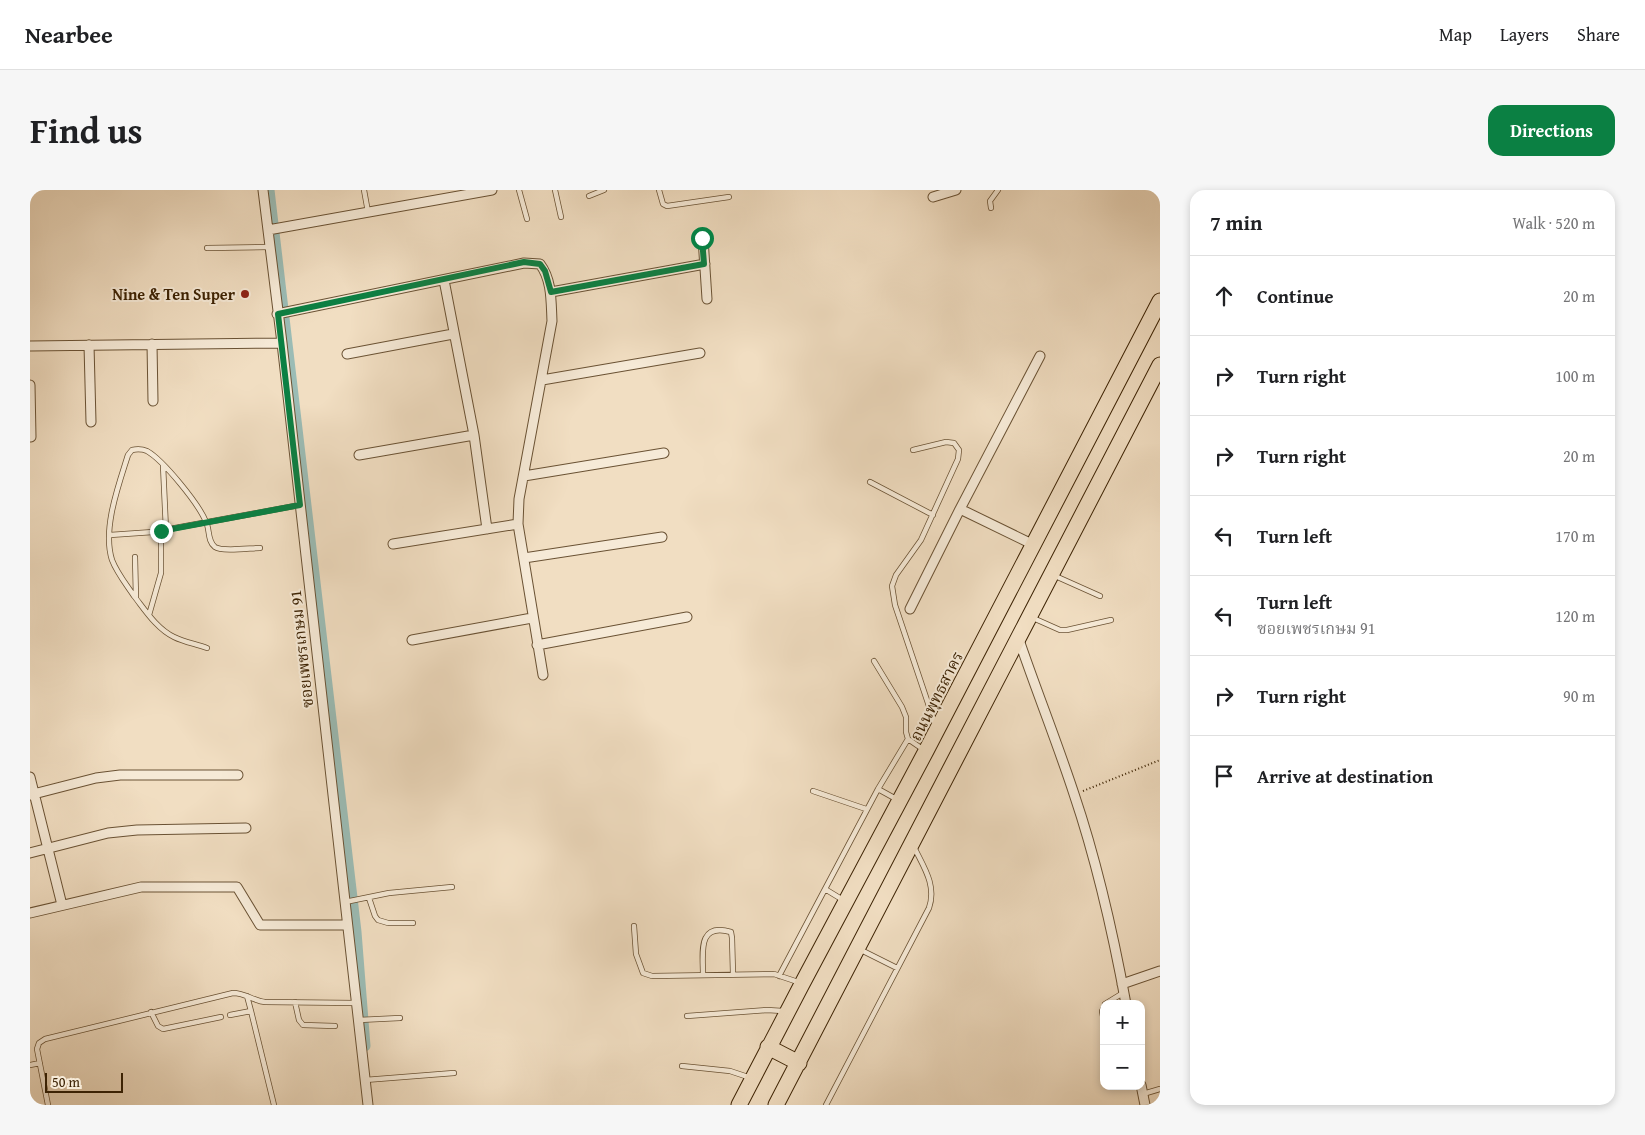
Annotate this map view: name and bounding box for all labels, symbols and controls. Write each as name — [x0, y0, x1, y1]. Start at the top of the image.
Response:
text: Nearbee — [25, 17, 113, 52]
text: Map — [1439, 21, 1472, 48]
text: Layers — [1500, 21, 1549, 48]
text: Share — [1577, 21, 1620, 48]
text: Find us — [30, 105, 143, 156]
button: Directions — [1488, 105, 1615, 156]
text: 7 min — [1210, 207, 1262, 238]
text: Walk · 520 m — [1512, 211, 1595, 235]
route start — [691, 227, 714, 250]
place label: Nine & Ten Super — [112, 282, 236, 306]
icon: ahead — [1210, 282, 1238, 310]
text: Continue — [1257, 282, 1334, 310]
text: 20 m — [1563, 284, 1595, 308]
marker: Nine & Ten Super — [239, 288, 251, 300]
icon: right — [1210, 362, 1238, 390]
text: Turn right — [1257, 362, 1346, 390]
text: 100 m — [1555, 364, 1595, 388]
icon: right — [1210, 442, 1238, 470]
text: Turn right — [1257, 442, 1346, 470]
text: 20 m — [1563, 444, 1595, 468]
route end — [150, 520, 173, 543]
icon: left — [1210, 522, 1238, 550]
text: Turn left — [1257, 522, 1332, 550]
text: 170 m — [1555, 524, 1595, 548]
text: Turn left — [1257, 588, 1332, 616]
street label: ซอยเพชรเกษม 91 — [283, 589, 319, 709]
icon: left — [1210, 602, 1238, 630]
text: 120 m — [1555, 604, 1595, 628]
text: ซอยเพชรเกษม 91 — [1257, 616, 1375, 640]
street label: ถนนพุทธสาคร — [903, 647, 969, 745]
icon: right — [1210, 682, 1238, 710]
text: Turn right — [1257, 682, 1346, 710]
text: 90 m — [1563, 684, 1595, 708]
icon: arrive — [1210, 762, 1238, 790]
text: Arrive at destination — [1257, 762, 1433, 790]
map controls — [1100, 1000, 1145, 1090]
button: + — [1100, 1000, 1145, 1045]
button: − — [1100, 1045, 1145, 1090]
scale bar — [45, 1070, 122, 1093]
text: 50 m — [52, 1072, 80, 1092]

